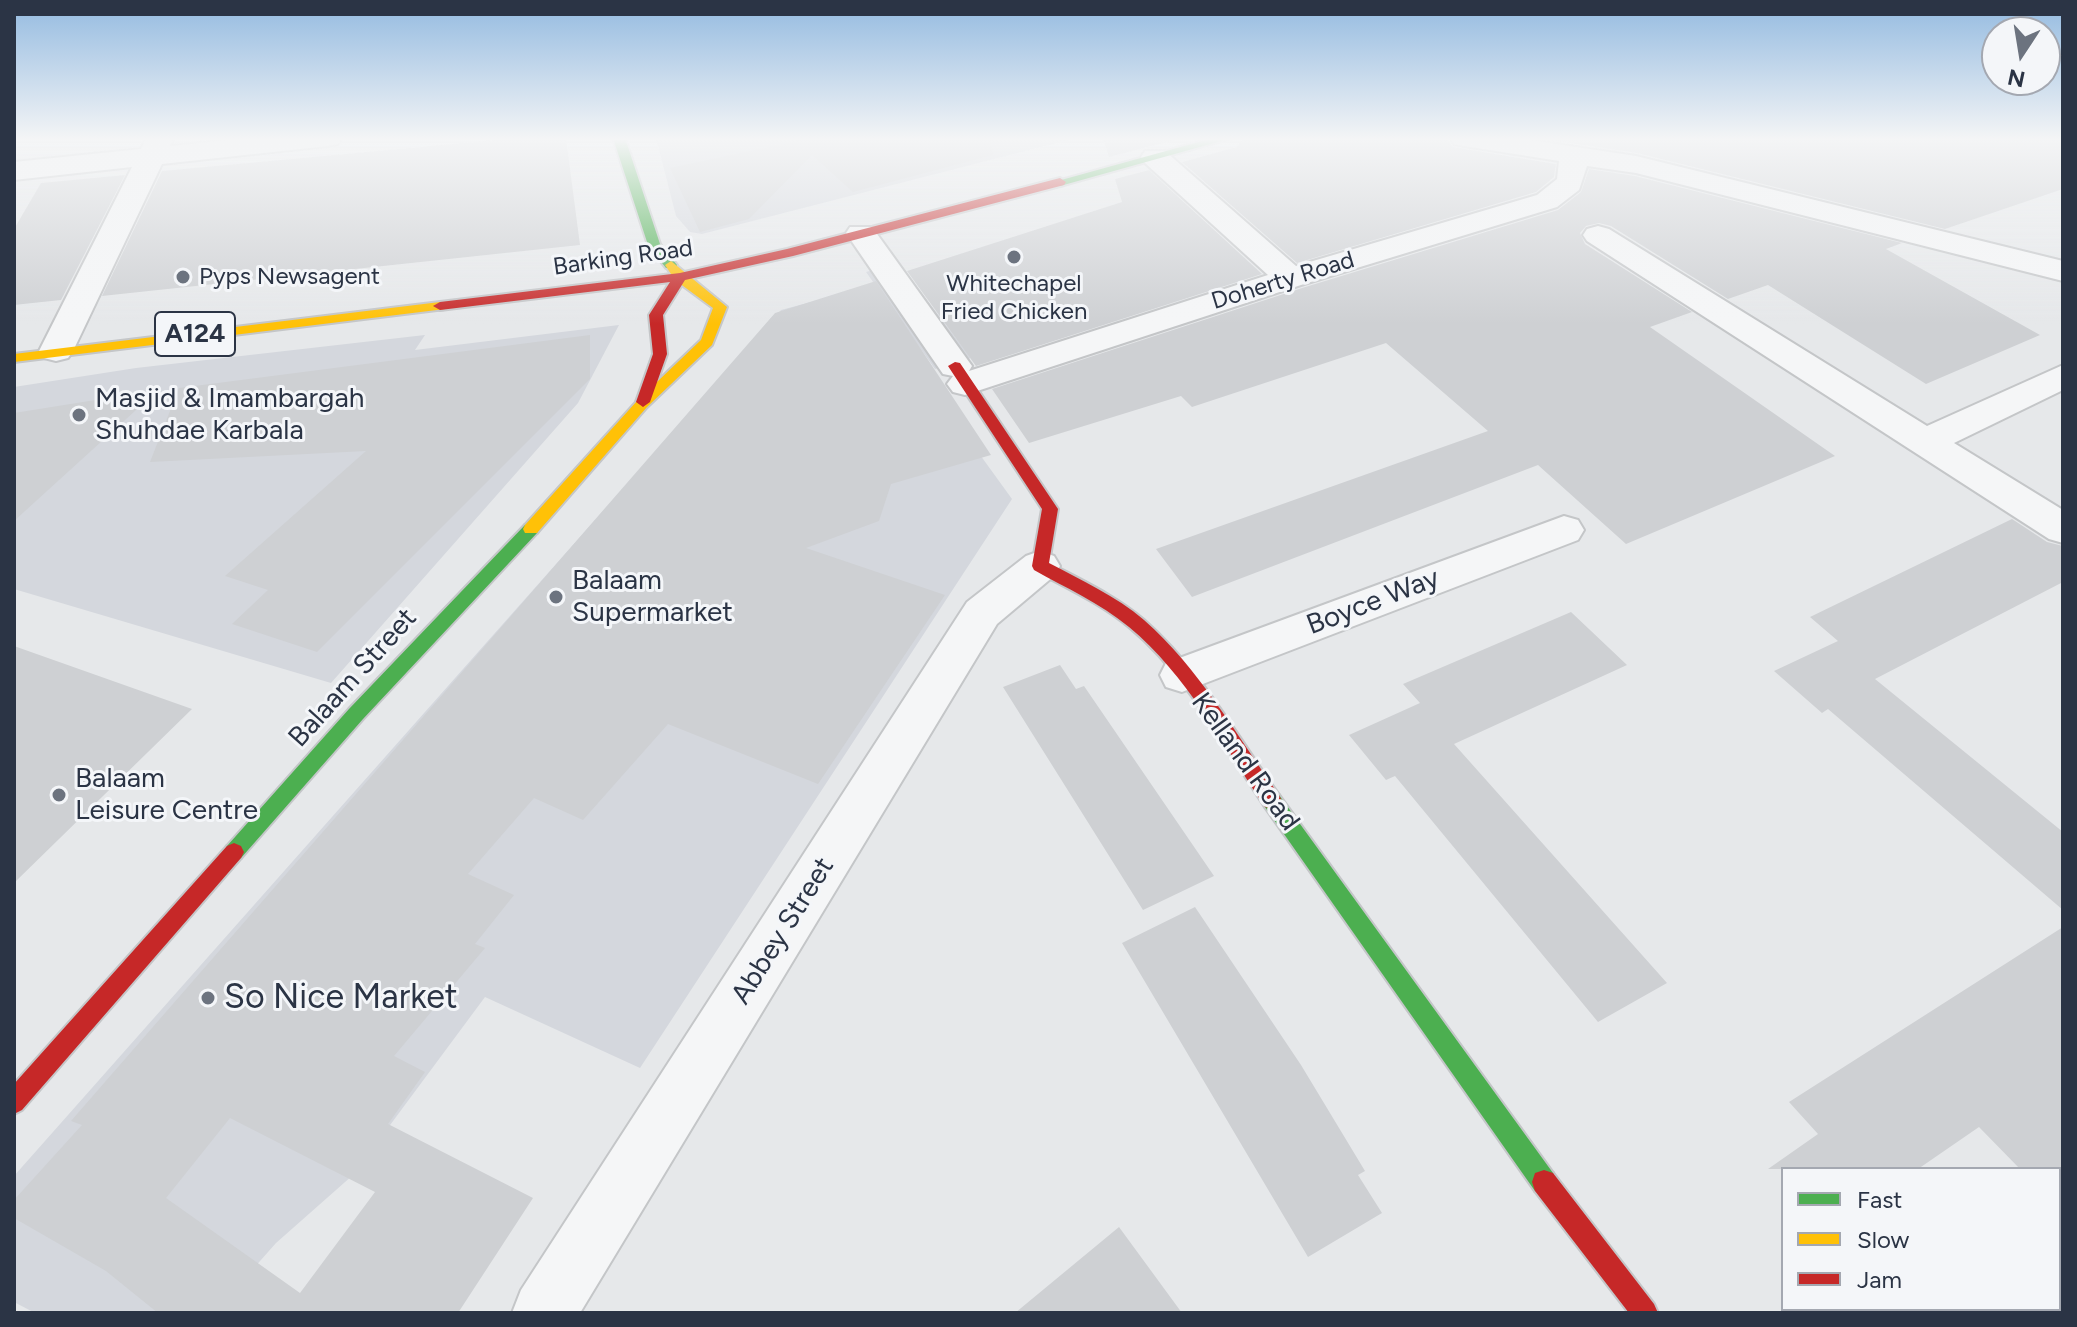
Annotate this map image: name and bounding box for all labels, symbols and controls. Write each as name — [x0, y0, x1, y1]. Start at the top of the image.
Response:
north arrow — [1981, 16, 2061, 96]
text: N — [2005, 63, 2027, 93]
street label: Barking Road — [551, 234, 695, 282]
street label: Doherty Road — [1208, 246, 1358, 316]
marker: Whitechapel Fried Chicken — [1005, 248, 1023, 266]
place label: Pyps Newsagent — [199, 263, 380, 291]
marker: Pyps Newsagent — [174, 268, 192, 286]
place label: Whitechapel Fried Chicken — [941, 270, 1087, 326]
road number: A124 — [155, 312, 235, 356]
place label: Masjid & Imambargah Shuhdae Karbala — [95, 382, 364, 448]
marker: Masjid & Imambargah Shuhdae Karbala — [70, 406, 88, 424]
street label: Boyce Way — [1302, 561, 1444, 643]
place label: Balaam Supermarket — [572, 564, 733, 630]
marker: Balaam Supermarket — [547, 588, 565, 606]
street label: Balaam Street — [282, 602, 424, 754]
street label: Kelland Road — [1184, 687, 1306, 837]
place label: Balaam Leisure Centre — [75, 762, 258, 828]
marker: Balaam Leisure Centre — [50, 786, 68, 804]
street label: Abbey Street — [725, 851, 841, 1011]
place label: So Nice Market — [224, 978, 458, 1018]
marker: So Nice Market — [199, 989, 217, 1007]
legend — [1781, 1167, 2061, 1311]
text: Fast — [1857, 1185, 1902, 1214]
text: Slow — [1857, 1225, 1909, 1254]
text: Jam — [1857, 1265, 1902, 1294]

